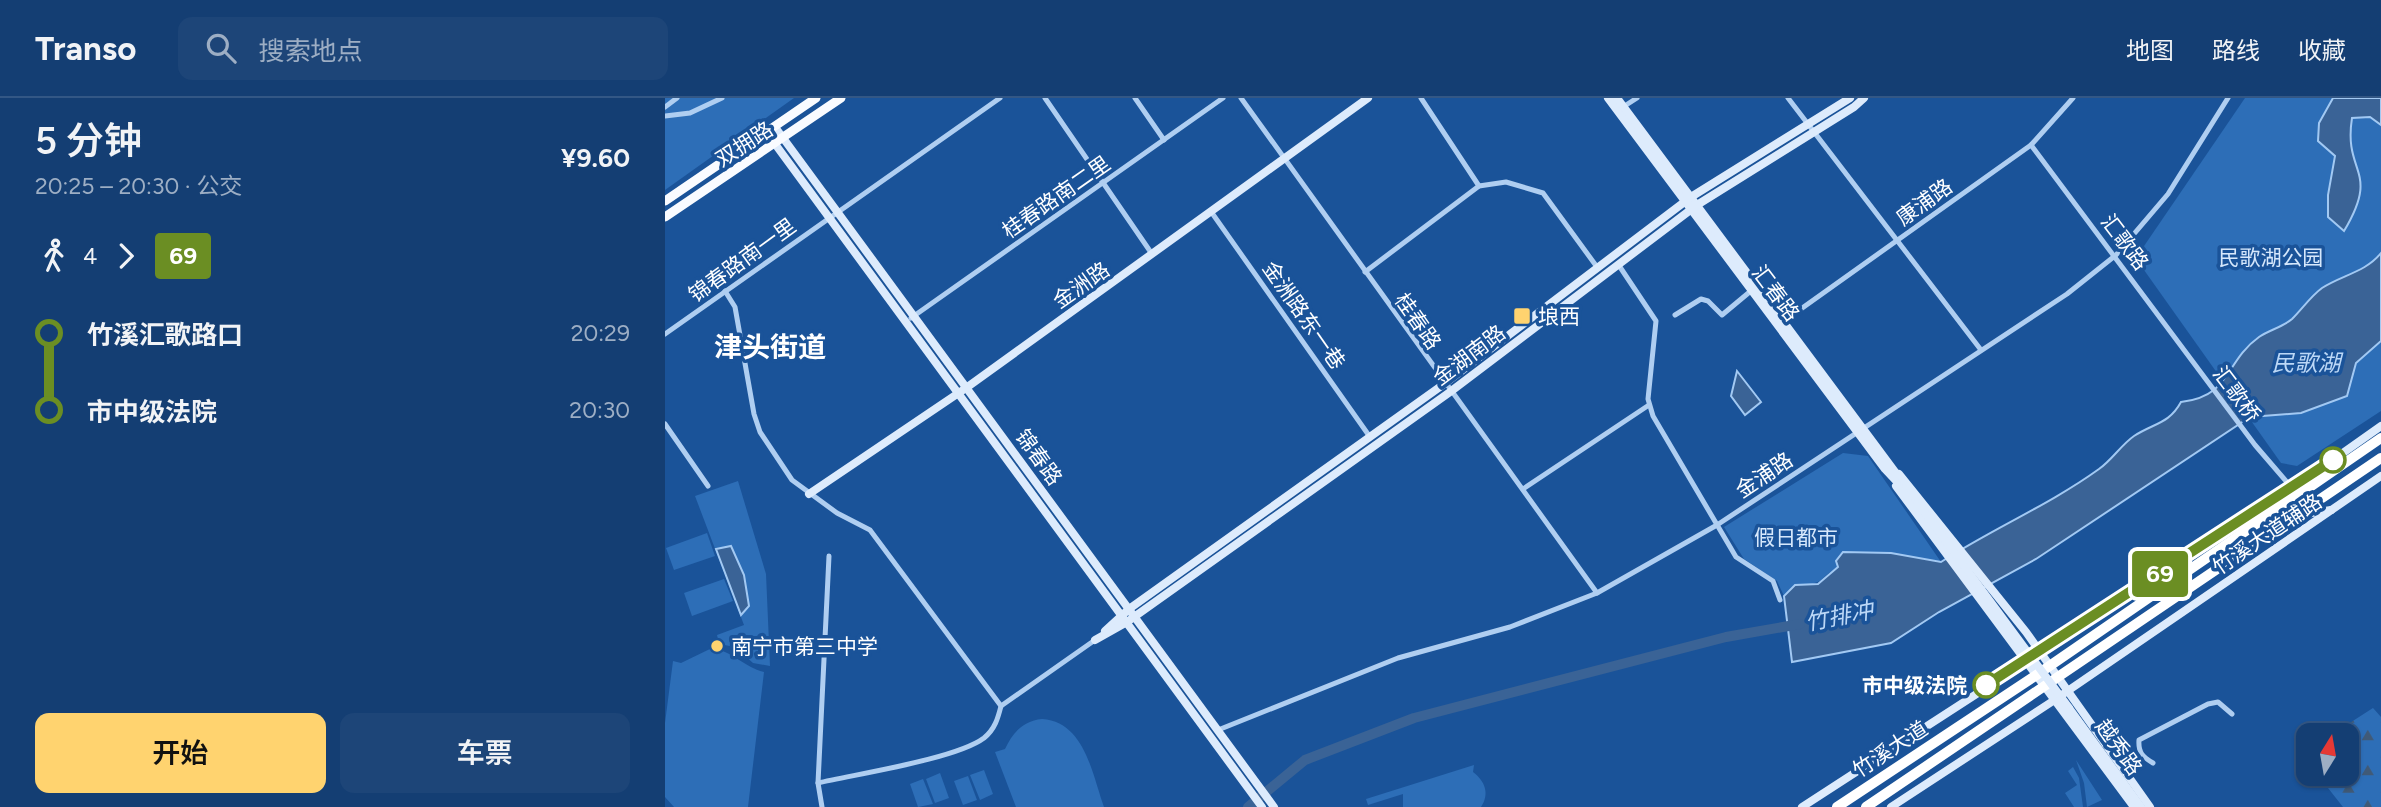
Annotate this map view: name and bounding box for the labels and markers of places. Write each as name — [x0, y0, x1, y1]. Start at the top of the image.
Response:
place label: 埌西 — [1538, 304, 1580, 329]
marker: 埌西 — [1512, 306, 1532, 326]
unlabelled marker — [2320, 447, 2346, 473]
place label: 南宁市第三中学 — [731, 634, 878, 659]
marker: 南宁市第三中学 — [709, 638, 725, 654]
marker: 市中级法院 — [1973, 672, 1999, 698]
place label: 市中级法院 — [1862, 673, 1967, 698]

